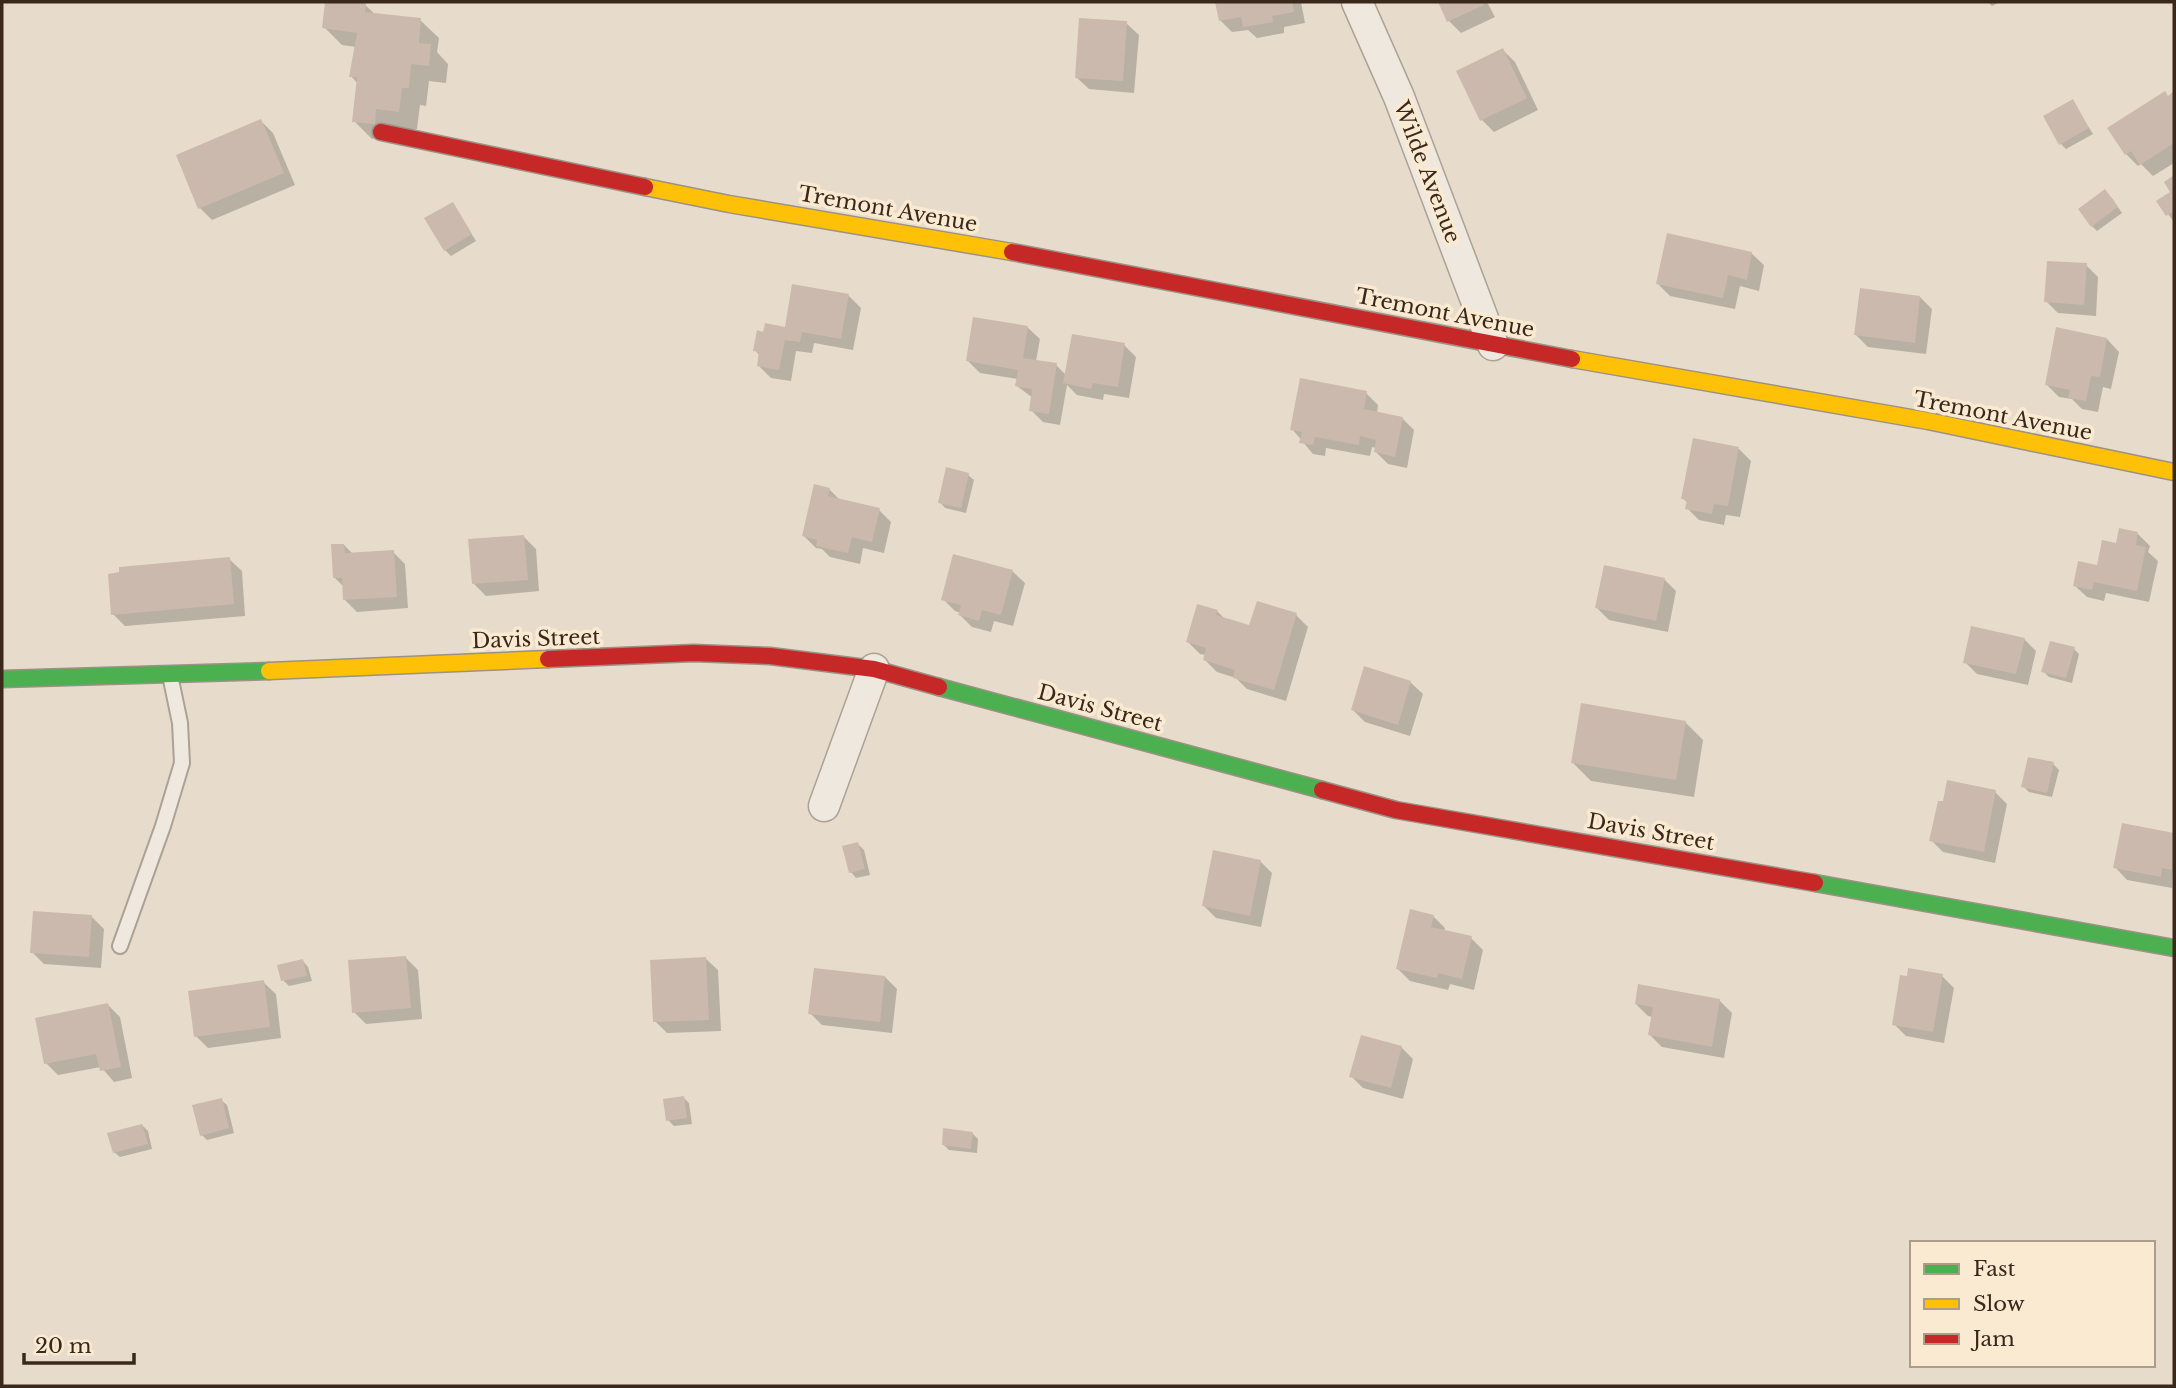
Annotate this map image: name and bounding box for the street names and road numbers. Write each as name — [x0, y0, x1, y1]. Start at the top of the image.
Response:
street label: Wilde Avenue — [1388, 96, 1466, 247]
street label: Tremont Avenue — [797, 180, 979, 238]
street label: Tremont Avenue — [1354, 283, 1536, 343]
street label: Tremont Avenue — [1912, 386, 2094, 446]
street label: Davis Street — [471, 624, 601, 654]
street label: Davis Street — [1035, 679, 1165, 737]
street label: Davis Street — [1586, 808, 1717, 856]

